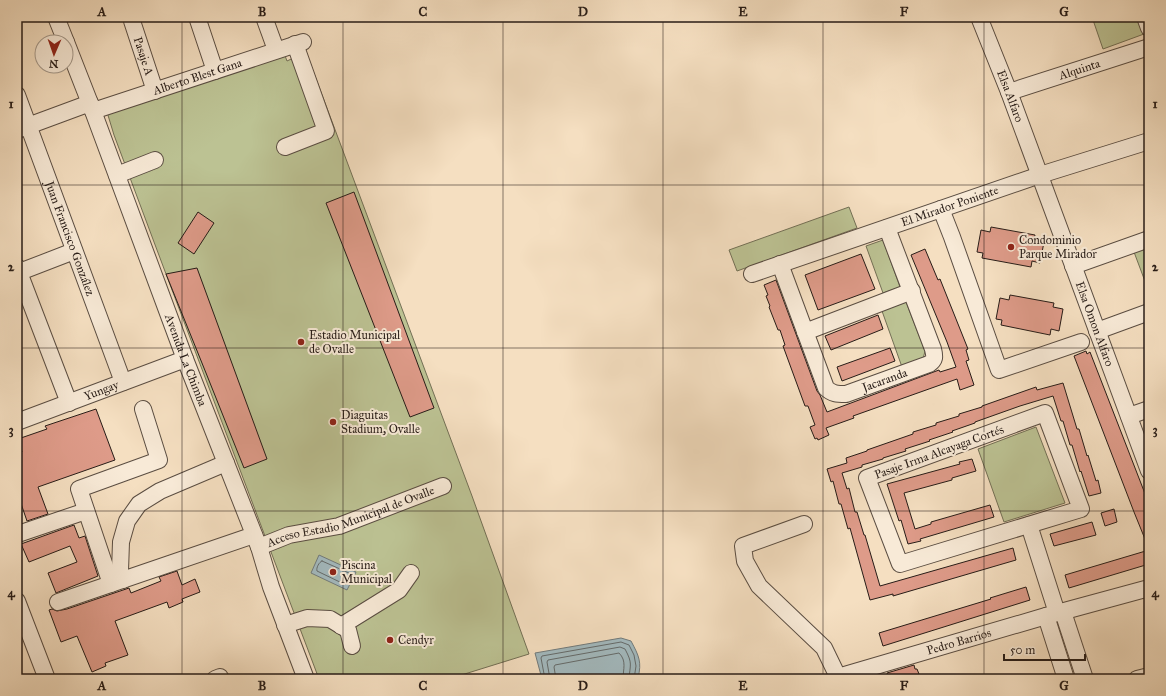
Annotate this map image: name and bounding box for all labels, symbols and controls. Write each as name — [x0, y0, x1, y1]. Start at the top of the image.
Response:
text: A — [97, 4, 107, 20]
text: B — [258, 4, 267, 20]
text: C — [419, 4, 428, 20]
text: D — [578, 4, 588, 20]
text: E — [738, 4, 748, 20]
text: F — [900, 4, 909, 20]
text: G — [1059, 4, 1069, 20]
north arrow — [34, 34, 74, 74]
street label: Pasaje A — [131, 35, 156, 77]
street label: Alberto Blest Gana — [150, 55, 244, 98]
street label: Alquinta — [1056, 56, 1103, 83]
text: N — [48, 57, 59, 70]
street label: Elsa Alfaro — [994, 68, 1027, 124]
text: 1 — [8, 96, 14, 112]
text: 1 — [1152, 96, 1158, 112]
street label: Juan Francisco González — [41, 177, 98, 298]
street label: El Mirador Poniente — [899, 183, 1000, 229]
place label: Condominio Parque Mirador — [1019, 233, 1097, 262]
marker: Condominio Parque Mirador — [1006, 242, 1016, 252]
text: 2 — [8, 259, 15, 275]
text: 2 — [1152, 259, 1159, 275]
street label: Elsa Omon Alfaro — [1073, 280, 1117, 368]
street label: Avenida La Chimba — [162, 311, 210, 409]
place label: Estadio Municipal de Ovalle — [309, 328, 401, 356]
marker: Estadio Municipal de Ovalle — [296, 337, 306, 347]
street label: Jacaranda — [858, 365, 910, 396]
street label: Yungay — [82, 377, 121, 403]
place label: Diaguitas Stadium, Ovalle — [341, 408, 420, 436]
marker: Diaguitas Stadium, Ovalle — [328, 417, 338, 427]
text: 3 — [8, 422, 14, 438]
street label: Pasaje Irma Alcayaga Cortés — [872, 422, 1006, 483]
text: 3 — [1152, 422, 1158, 438]
street label: Acceso Estadio Municipal de Ovalle — [264, 483, 436, 550]
place label: Piscina Municipal — [341, 558, 393, 586]
marker: Piscina Municipal — [328, 567, 338, 577]
text: 4 — [7, 585, 15, 601]
text: 4 — [1151, 585, 1159, 601]
street label: Pedro Barrios — [925, 625, 993, 658]
place label: Cendyr — [398, 633, 434, 647]
marker: Cendyr — [385, 635, 395, 645]
scale bar — [1004, 636, 1085, 662]
text: 50 m — [1010, 643, 1035, 657]
text: A — [97, 678, 107, 694]
text: B — [258, 678, 267, 694]
text: C — [419, 678, 428, 694]
text: D — [578, 678, 588, 694]
text: E — [738, 678, 748, 694]
text: F — [900, 678, 909, 694]
text: G — [1059, 678, 1069, 694]

